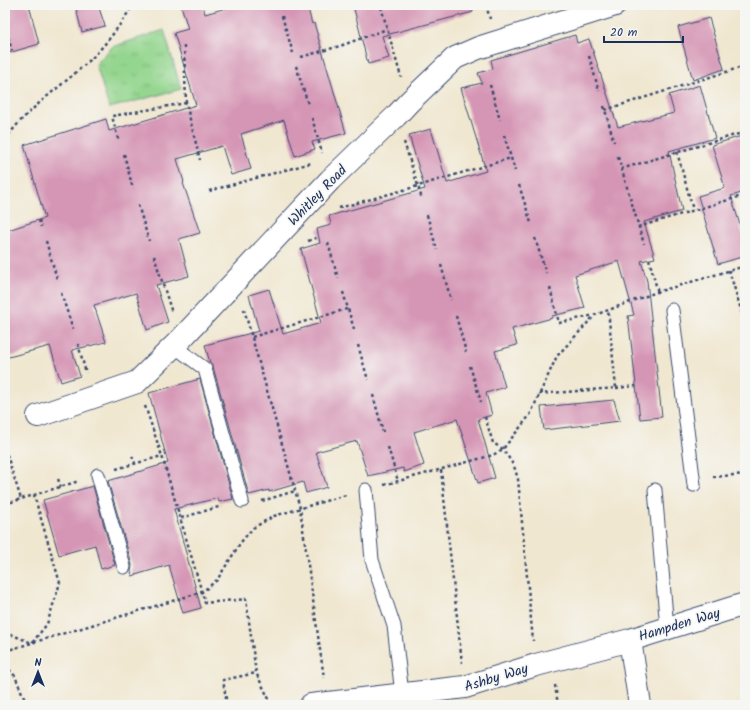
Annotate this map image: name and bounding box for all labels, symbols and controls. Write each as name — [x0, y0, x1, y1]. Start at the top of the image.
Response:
scale bar — [604, 18, 683, 44]
text: 20 m — [610, 23, 638, 42]
street label: Whitley Road — [283, 160, 353, 231]
street label: Hampden Way — [636, 602, 723, 648]
north arrow — [18, 652, 58, 692]
text: N — [35, 654, 42, 672]
street label: Ashby Way — [462, 658, 531, 698]

